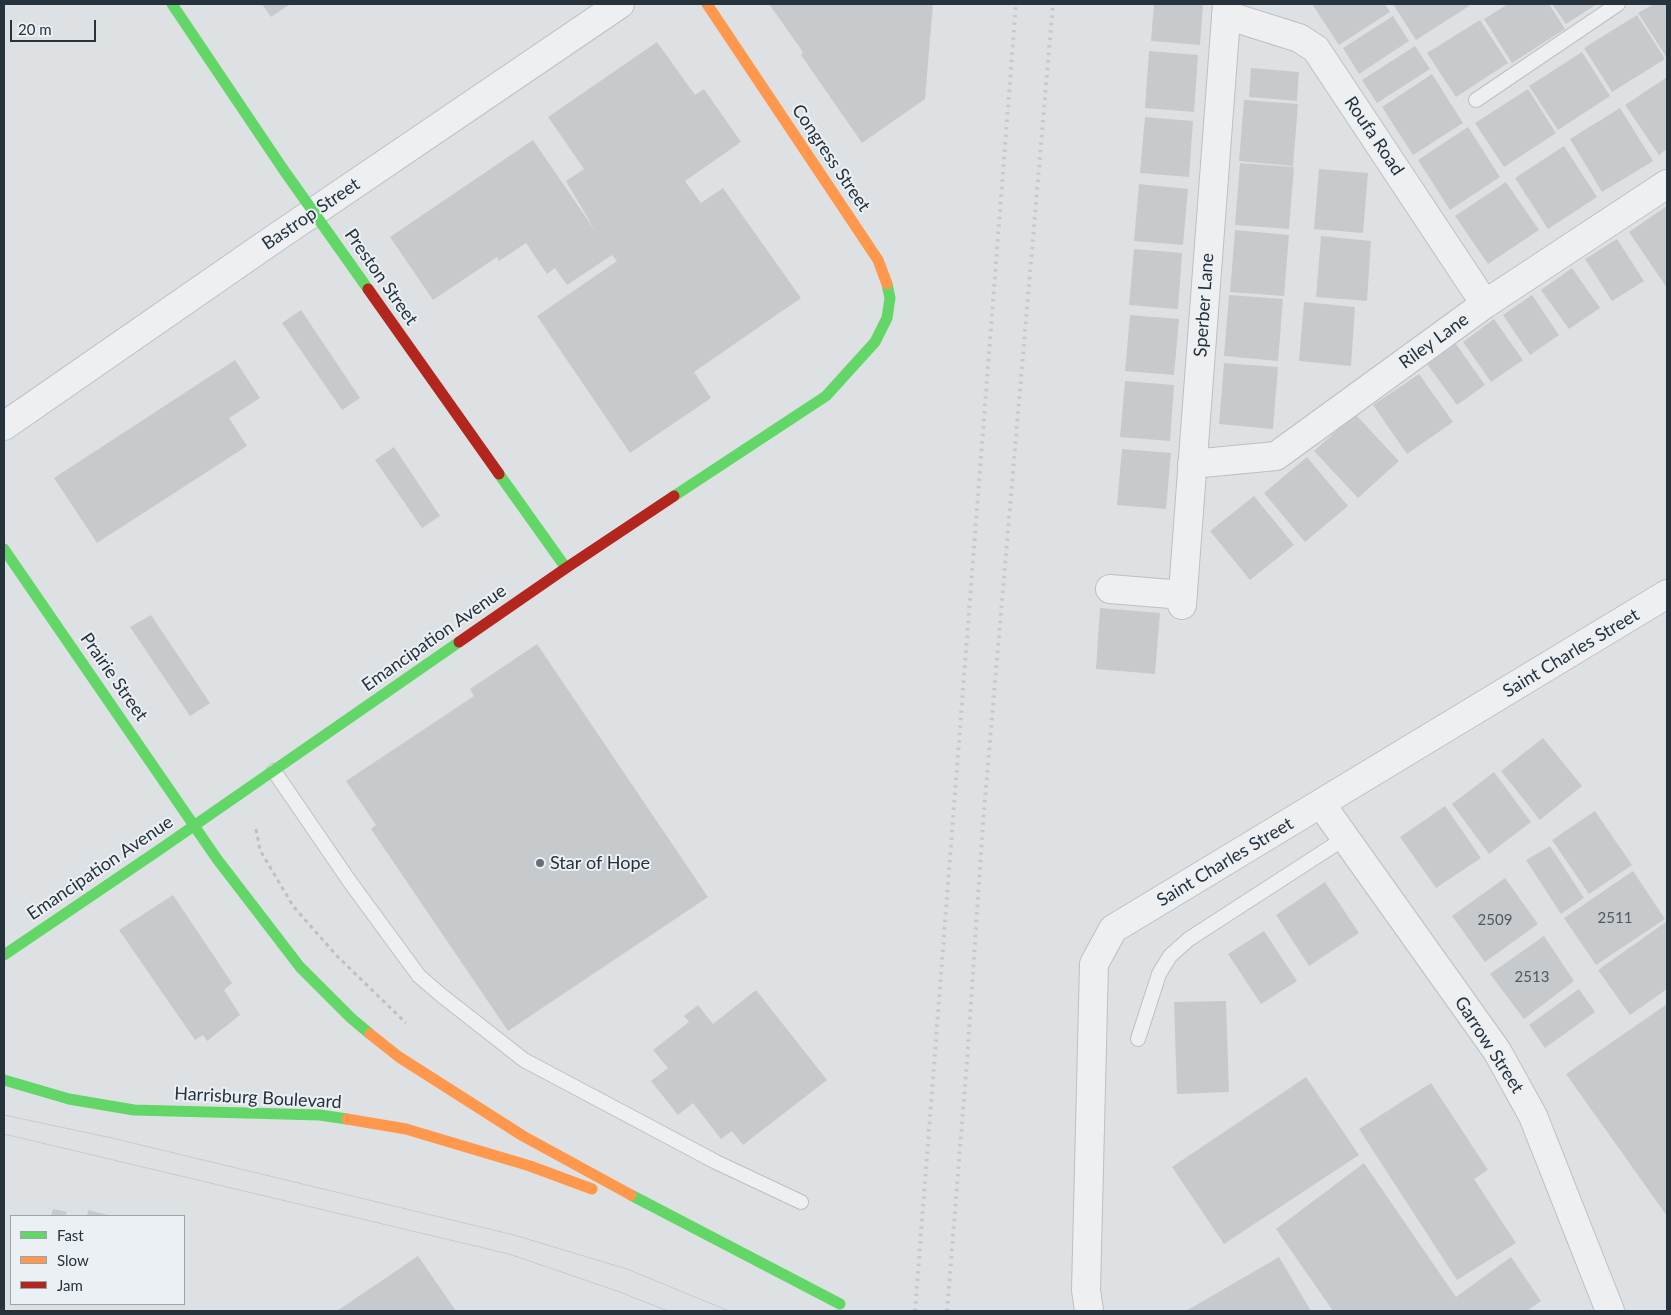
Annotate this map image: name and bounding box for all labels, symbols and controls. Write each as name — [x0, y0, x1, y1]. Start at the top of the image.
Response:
scale bar — [12, 10, 99, 42]
text: 20 m — [18, 20, 52, 38]
street label: Roufa Road — [1340, 92, 1408, 180]
street label: Congress Street — [787, 100, 875, 216]
street label: Bastrop Street — [258, 173, 364, 255]
street label: Preston Street — [340, 225, 422, 329]
street label: Sperber Lane — [1190, 252, 1218, 358]
street label: Riley Lane — [1395, 309, 1473, 373]
street label: Emancipation Avenue — [358, 580, 510, 696]
street label: Saint Charles Street — [1499, 604, 1643, 702]
street label: Prairie Street — [76, 629, 152, 725]
street label: Emancipation Avenue — [23, 811, 177, 925]
street label: Saint Charles Street — [1153, 813, 1297, 911]
place label: Star of Hope — [550, 852, 650, 874]
marker: Star of Hope — [534, 857, 546, 869]
house number: 2511 — [1598, 909, 1632, 927]
house number: 2509 — [1478, 911, 1512, 929]
house number: 2513 — [1515, 968, 1549, 986]
street label: Garrow Street — [1450, 993, 1528, 1097]
street label: Harrisburg Boulevard — [174, 1083, 342, 1113]
legend — [10, 1215, 185, 1305]
text: Fast — [57, 1226, 84, 1244]
text: Slow — [57, 1251, 89, 1269]
text: Jam — [57, 1276, 83, 1294]

